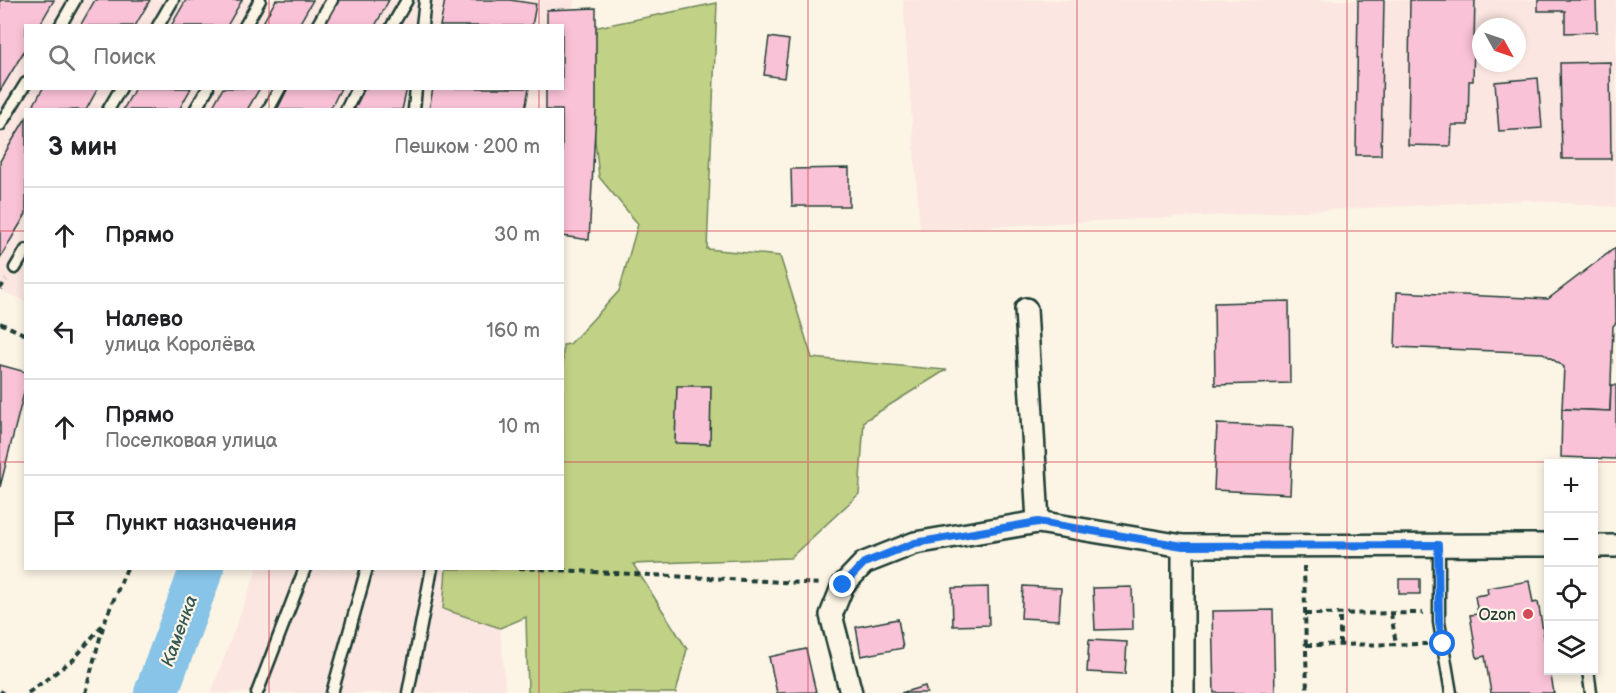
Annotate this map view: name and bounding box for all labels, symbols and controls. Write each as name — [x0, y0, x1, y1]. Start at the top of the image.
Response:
north arrow — [1472, 18, 1526, 72]
search box — [24, 24, 564, 90]
icon: search — [45, 41, 78, 74]
text: Поиск — [93, 44, 156, 71]
text: 3 мин — [48, 132, 117, 163]
text: Пешком · 200 m — [394, 135, 540, 159]
icon: ahead — [48, 219, 81, 252]
text: Прямо — [105, 222, 174, 249]
text: 30 m — [494, 223, 540, 247]
text: Налево — [105, 306, 183, 333]
icon: left — [48, 315, 81, 348]
text: 160 m — [486, 319, 540, 343]
text: улица Королёва — [105, 333, 255, 357]
text: Прямо — [105, 402, 174, 429]
icon: ahead — [48, 411, 81, 444]
text: 10 m — [499, 415, 540, 439]
text: Поселковая улица — [105, 429, 278, 453]
map controls — [1544, 459, 1598, 675]
button: + — [1544, 459, 1598, 513]
icon: arrive — [48, 507, 81, 540]
text: Пункт назначения — [105, 510, 297, 537]
button: − — [1544, 513, 1598, 567]
button: locate — [1544, 567, 1598, 621]
route end — [829, 571, 855, 597]
water label: Каменка — [157, 593, 202, 670]
place label: Ozon — [1478, 606, 1516, 625]
marker: Ozon — [1521, 607, 1535, 621]
button: layers — [1544, 621, 1598, 675]
route start — [1429, 630, 1455, 656]

